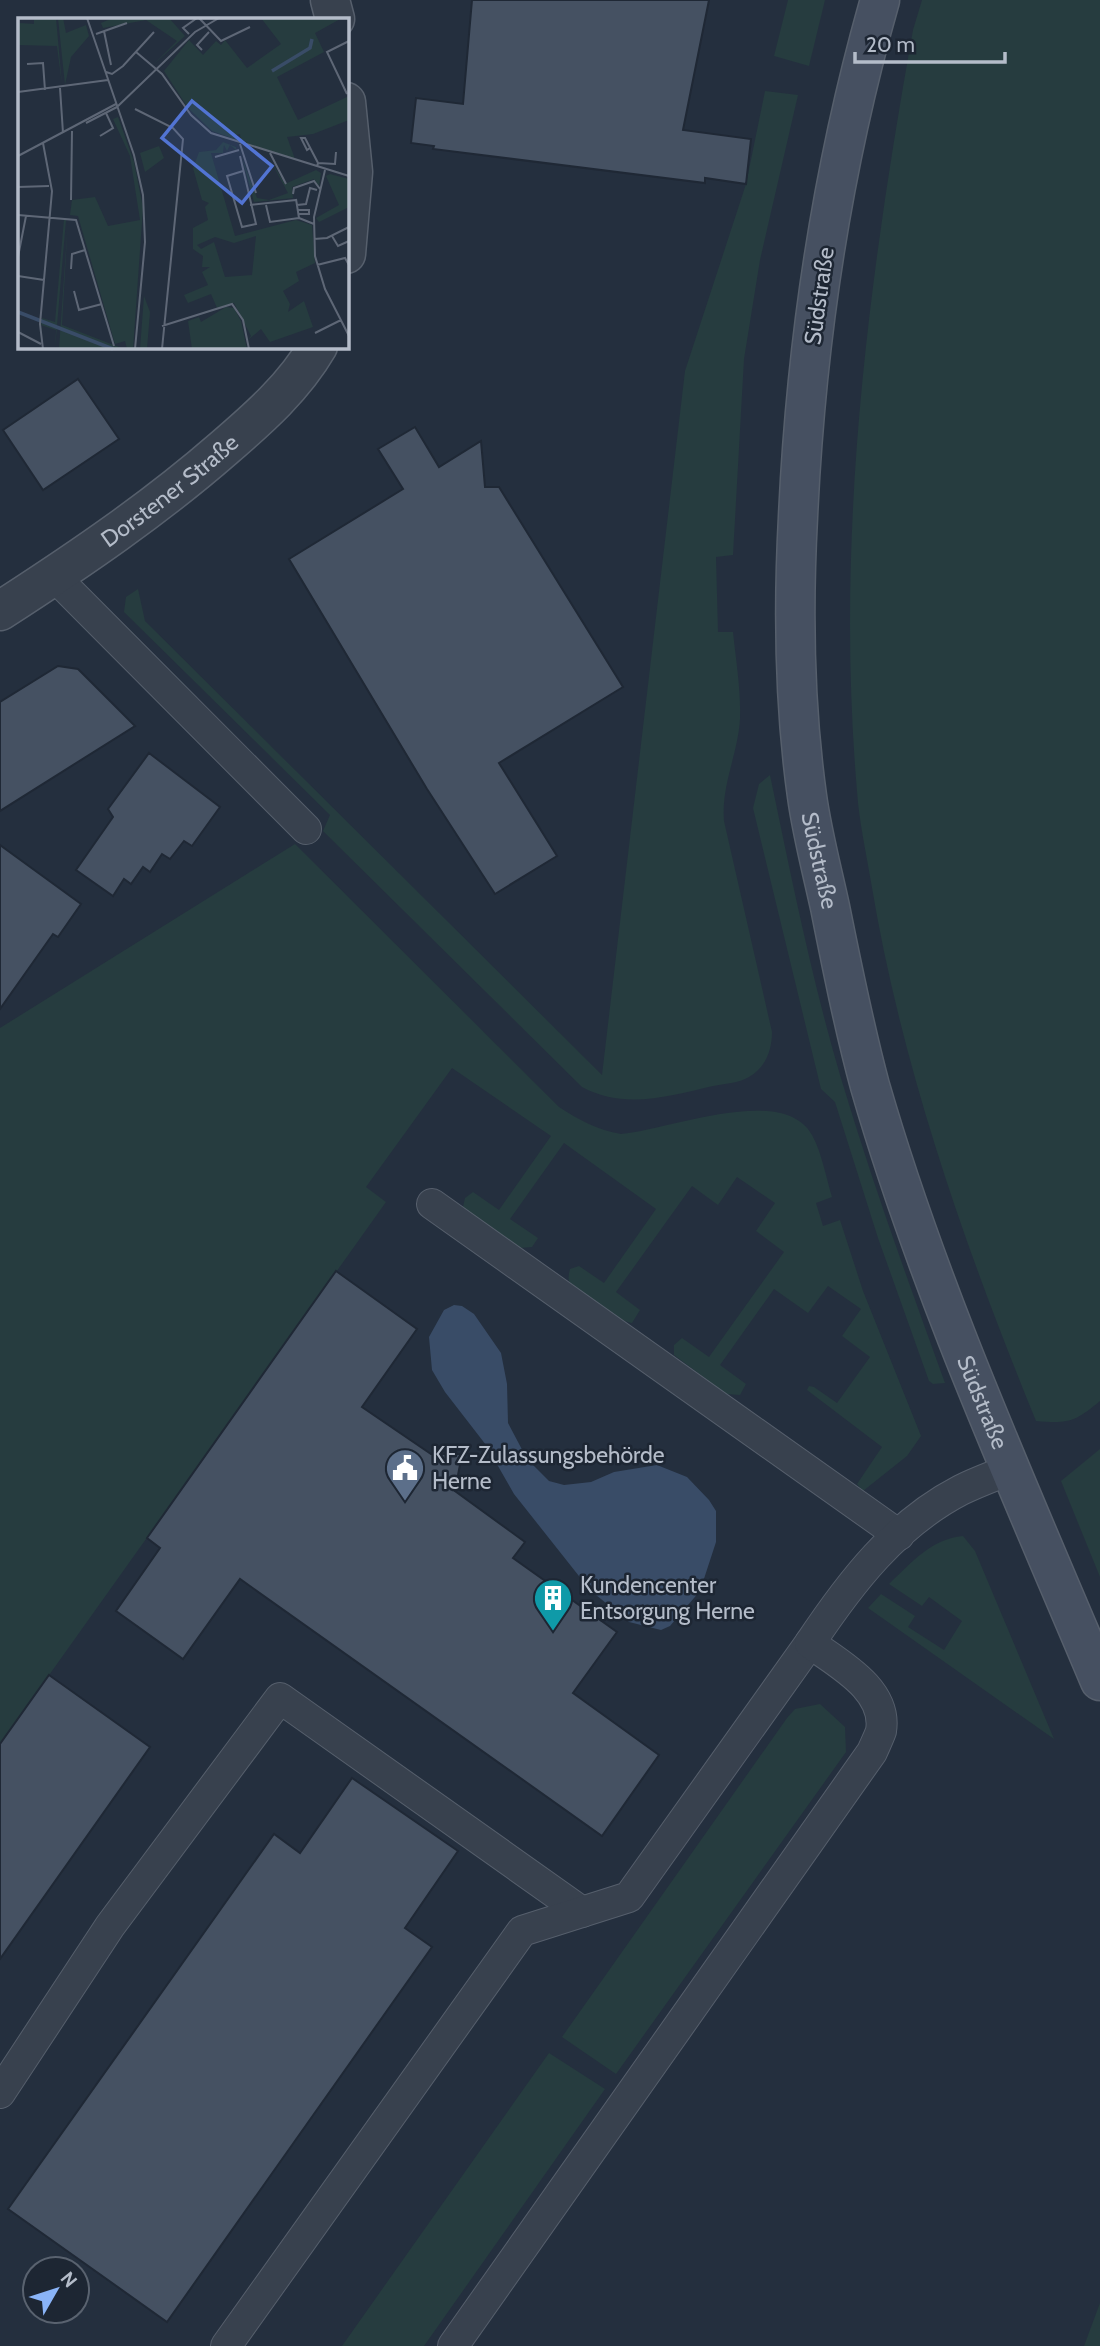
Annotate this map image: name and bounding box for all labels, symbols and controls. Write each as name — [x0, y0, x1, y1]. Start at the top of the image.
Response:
inset map — [18, 18, 348, 348]
scale bar — [855, 21, 1006, 65]
text: 20 m — [866, 32, 915, 57]
street label: Südstraße — [798, 245, 840, 347]
street label: Dorstener Straße — [96, 428, 244, 553]
street label: Südstraße — [796, 810, 844, 912]
street label: Südstraße — [951, 1351, 1014, 1453]
place label: KFZ-Zulassungsbehörde Herne — [432, 1441, 665, 1495]
public building icon: KFZ-Zulassungsbehörde Herne — [384, 1447, 426, 1502]
place label: Kundencenter Entsorgung Herne — [580, 1571, 755, 1625]
building icon: Kundencenter Entsorgung Herne — [532, 1577, 574, 1632]
north arrow — [21, 2255, 91, 2325]
text: N — [56, 2267, 82, 2292]

